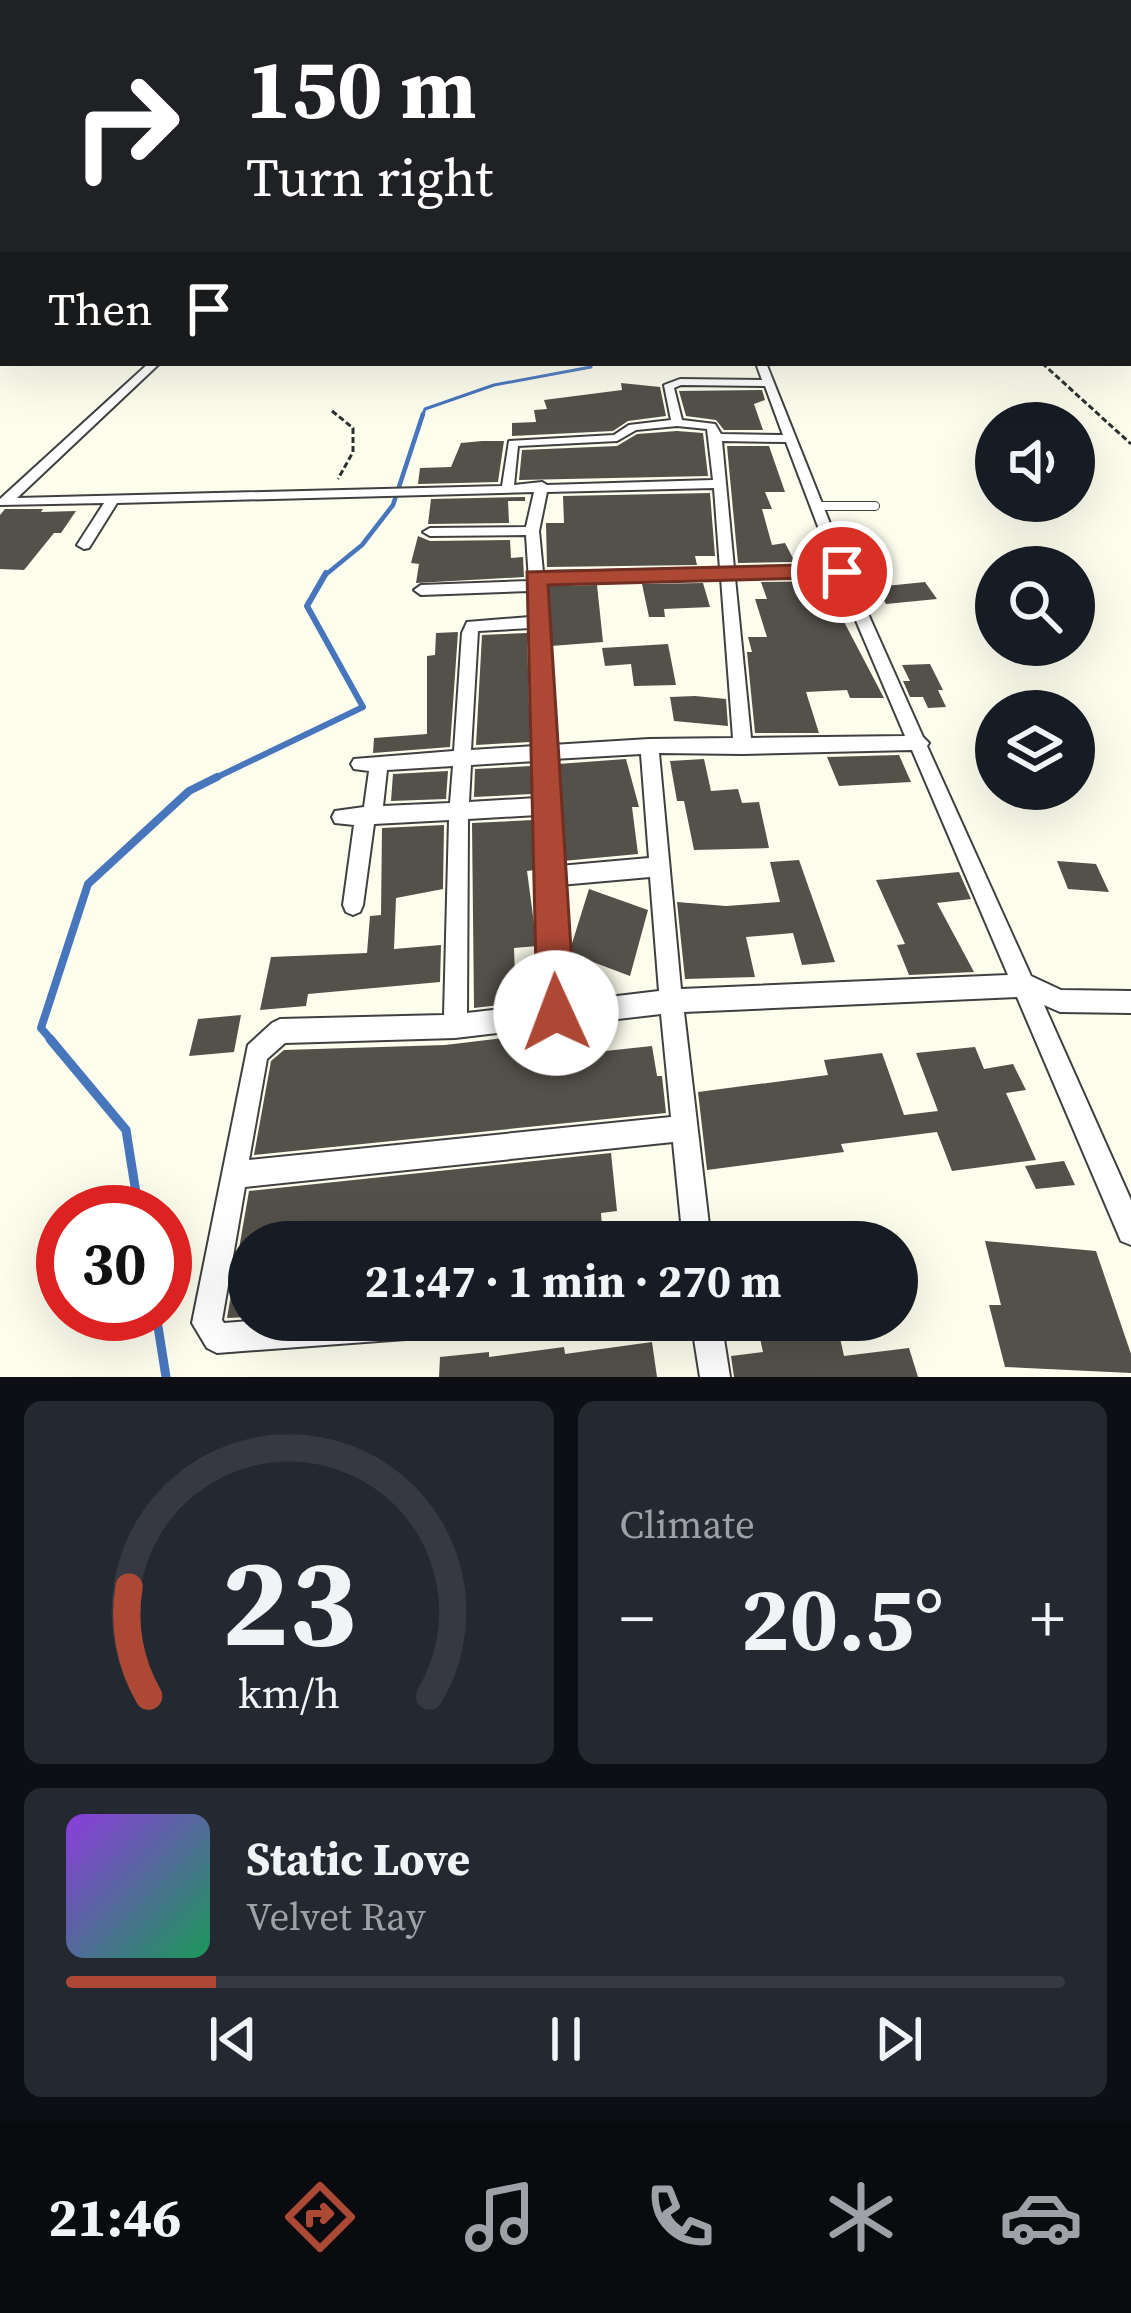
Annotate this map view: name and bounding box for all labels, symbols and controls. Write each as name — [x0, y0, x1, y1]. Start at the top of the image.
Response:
text: 150 m — [246, 31, 477, 146]
icon: right — [48, 48, 204, 204]
text: Turn right — [246, 140, 493, 214]
icon: arrive — [176, 276, 242, 342]
text: Then — [48, 278, 152, 340]
map controls — [975, 402, 1095, 810]
button: sound — [975, 402, 1095, 522]
pin — [791, 521, 893, 623]
icon: arrive — [809, 539, 875, 605]
button: search — [975, 546, 1095, 666]
button: layers — [975, 690, 1095, 810]
position arrow — [493, 950, 619, 1076]
speed limit sign: 30 — [36, 1185, 192, 1341]
text: 21:47 · 1 min · 270 m — [365, 1250, 781, 1312]
text: Climate — [620, 1498, 755, 1551]
text: 23 — [221, 1516, 356, 1687]
text: 20.5° — [741, 1557, 944, 1680]
text: − — [620, 1573, 654, 1663]
text: + — [1030, 1573, 1065, 1663]
text: km/h — [238, 1663, 340, 1721]
text: Static Love — [246, 1828, 470, 1890]
text: Velvet Ray — [246, 1890, 426, 1943]
icon: previous — [200, 2006, 266, 2072]
icon: pause — [533, 2006, 599, 2072]
icon: next — [866, 2006, 932, 2072]
icon: directions — [278, 2175, 362, 2259]
icon: music — [458, 2175, 542, 2259]
icon: phone — [638, 2175, 722, 2259]
icon: climate — [819, 2175, 903, 2259]
icon: car — [999, 2175, 1083, 2259]
text: 21:46 — [48, 2180, 181, 2254]

